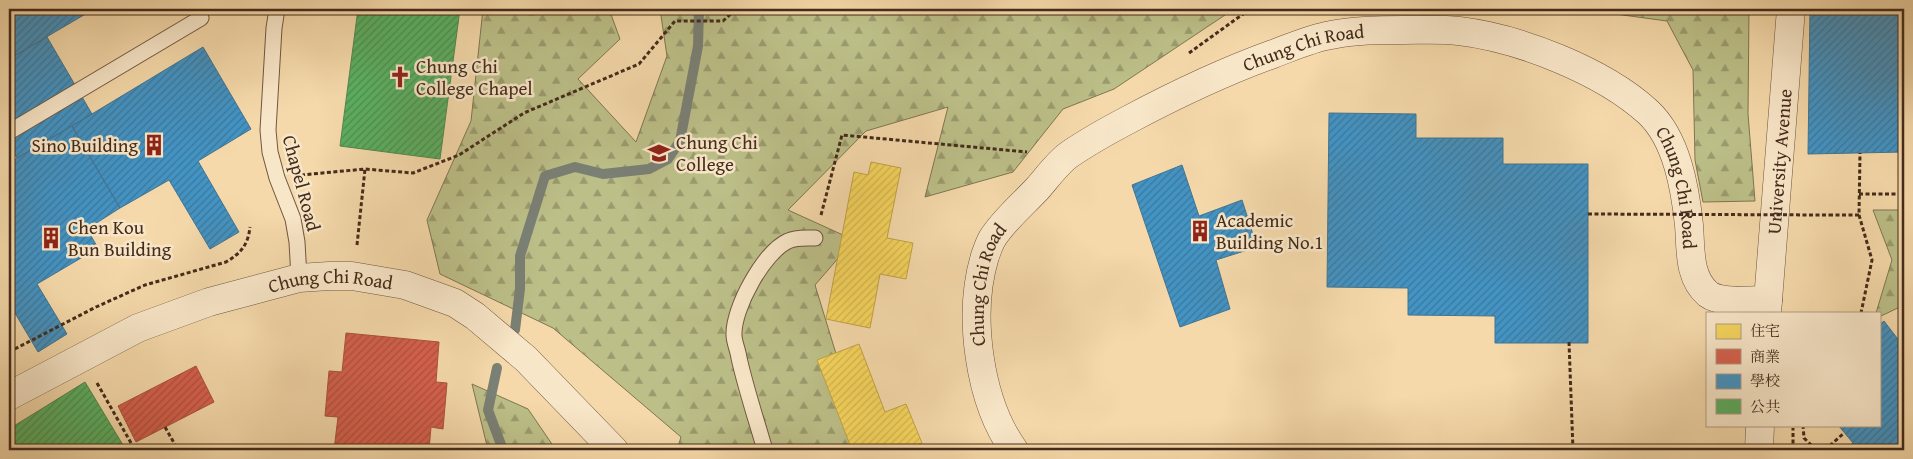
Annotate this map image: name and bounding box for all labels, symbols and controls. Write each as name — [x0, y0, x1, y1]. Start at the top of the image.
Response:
street label: Chung Chi Road — [1238, 17, 1366, 78]
place label: Chung Chi College Chapel — [416, 52, 533, 102]
church icon: Chung Chi College Chapel — [387, 64, 413, 90]
street label: University Avenue — [1759, 88, 1799, 235]
street label: Chung Chi Road — [1649, 121, 1704, 251]
place label: Chung Chi College — [676, 128, 758, 178]
place label: Sino Building — [32, 131, 139, 159]
building icon: Sino Building — [141, 132, 167, 158]
street label: Chapel Road — [276, 132, 328, 235]
school or university icon: Chung Chi College — [646, 140, 672, 166]
place label: Academic Building No.1 — [1216, 206, 1323, 256]
place label: Chen Kou Bun Building — [68, 213, 172, 263]
street label: Chung Chi Road — [963, 216, 1013, 347]
building icon: Academic Building No.1 — [1187, 218, 1213, 244]
building icon: Chen Kou Bun Building — [38, 225, 64, 251]
street label: Chung Chi Road — [265, 262, 396, 300]
legend — [1706, 312, 1880, 426]
text: 住宅 — [1750, 320, 1780, 341]
text: 商業 — [1750, 346, 1780, 367]
text: 學校 — [1750, 370, 1780, 391]
text: 公共 — [1750, 396, 1780, 417]

